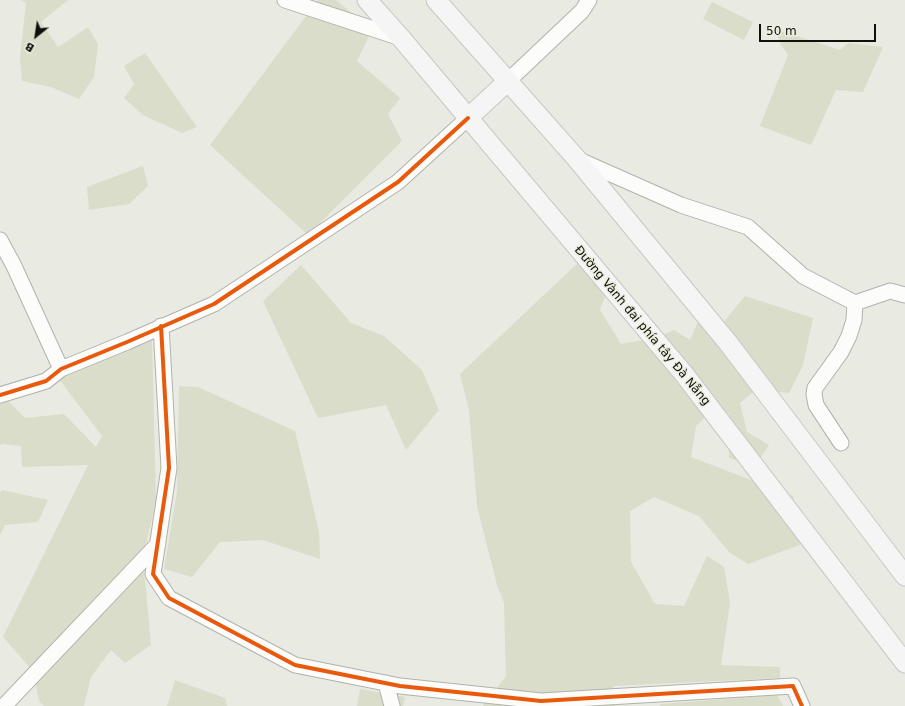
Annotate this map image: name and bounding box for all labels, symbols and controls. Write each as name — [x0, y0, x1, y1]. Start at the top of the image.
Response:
north arrow — [16, 16, 56, 56]
scale bar — [761, 16, 878, 42]
text: 50 m — [766, 24, 797, 38]
text: B — [23, 39, 37, 55]
street label: Đường Vành đai phía tây Đà Nẵng — [571, 243, 713, 409]

